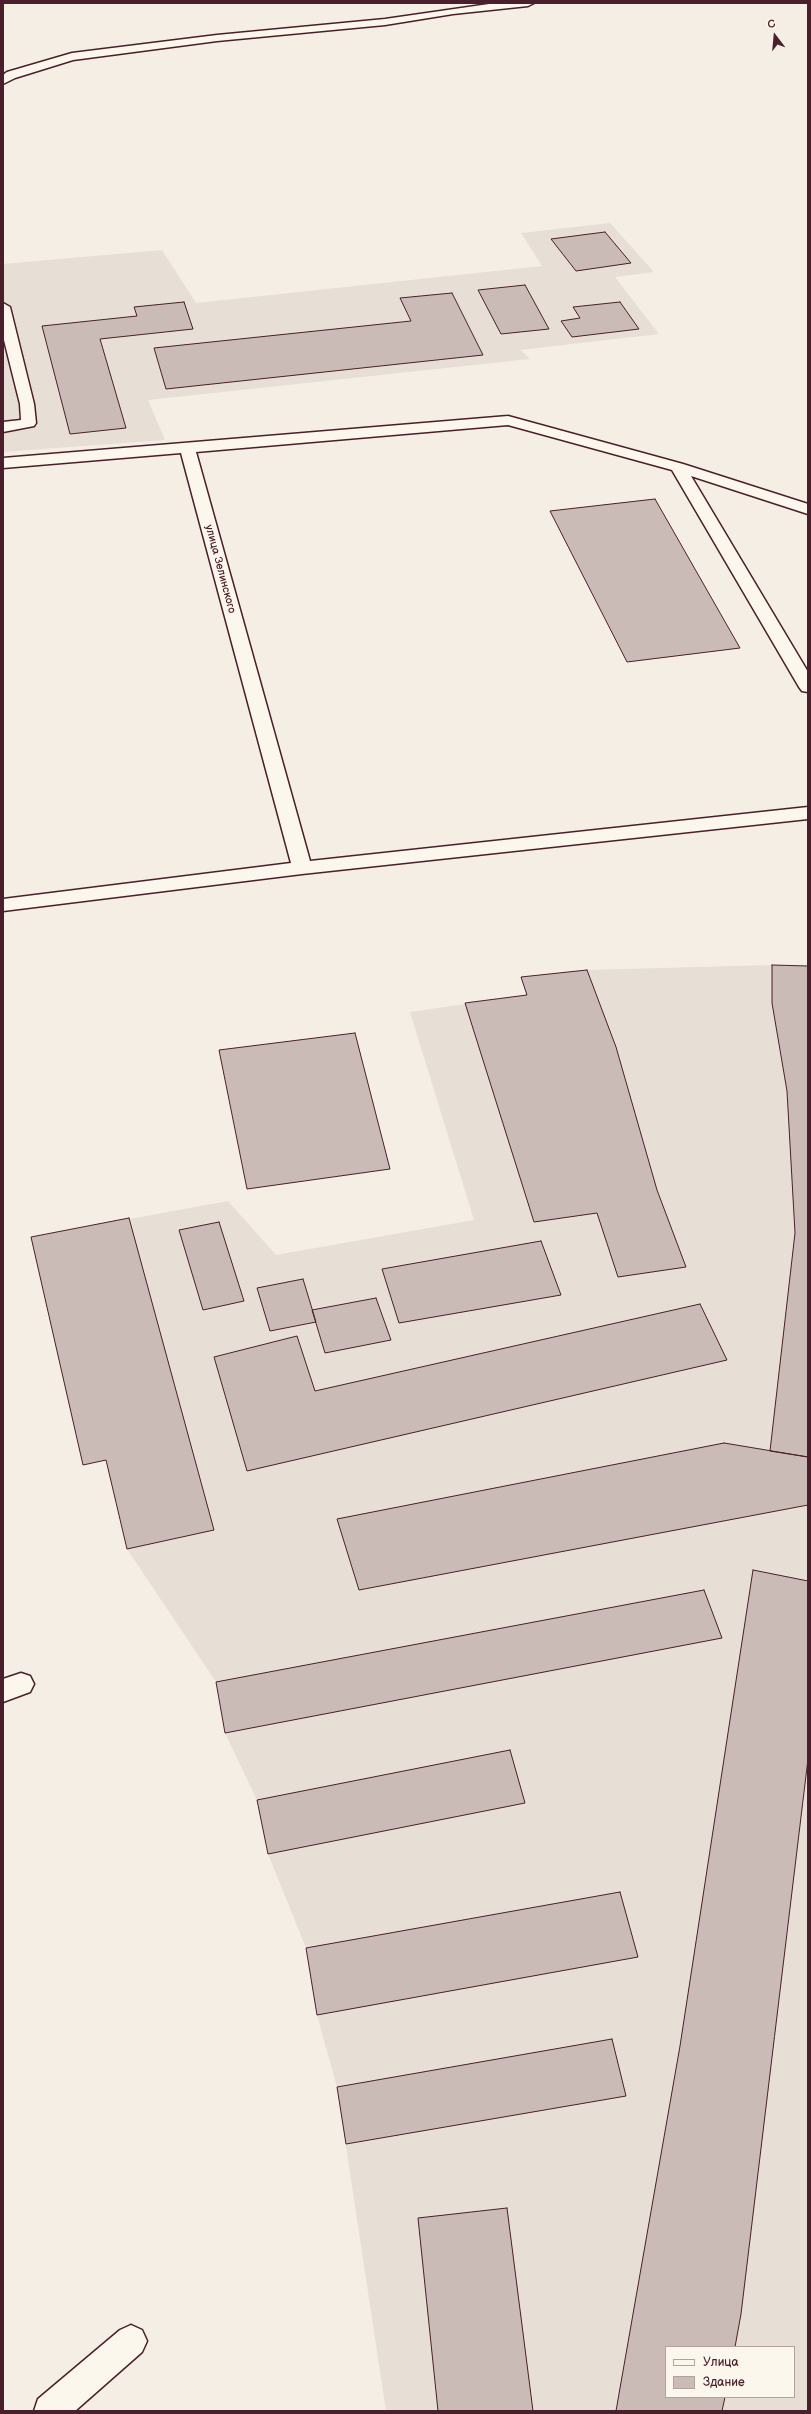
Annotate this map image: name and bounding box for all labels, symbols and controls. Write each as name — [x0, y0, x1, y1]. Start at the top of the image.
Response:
north arrow — [755, 16, 795, 56]
text: С — [766, 17, 777, 31]
street label: улица Зелинского — [202, 523, 238, 615]
legend — [665, 2346, 795, 2398]
text: Улица — [703, 2355, 739, 2370]
text: Здание — [703, 2375, 745, 2390]

